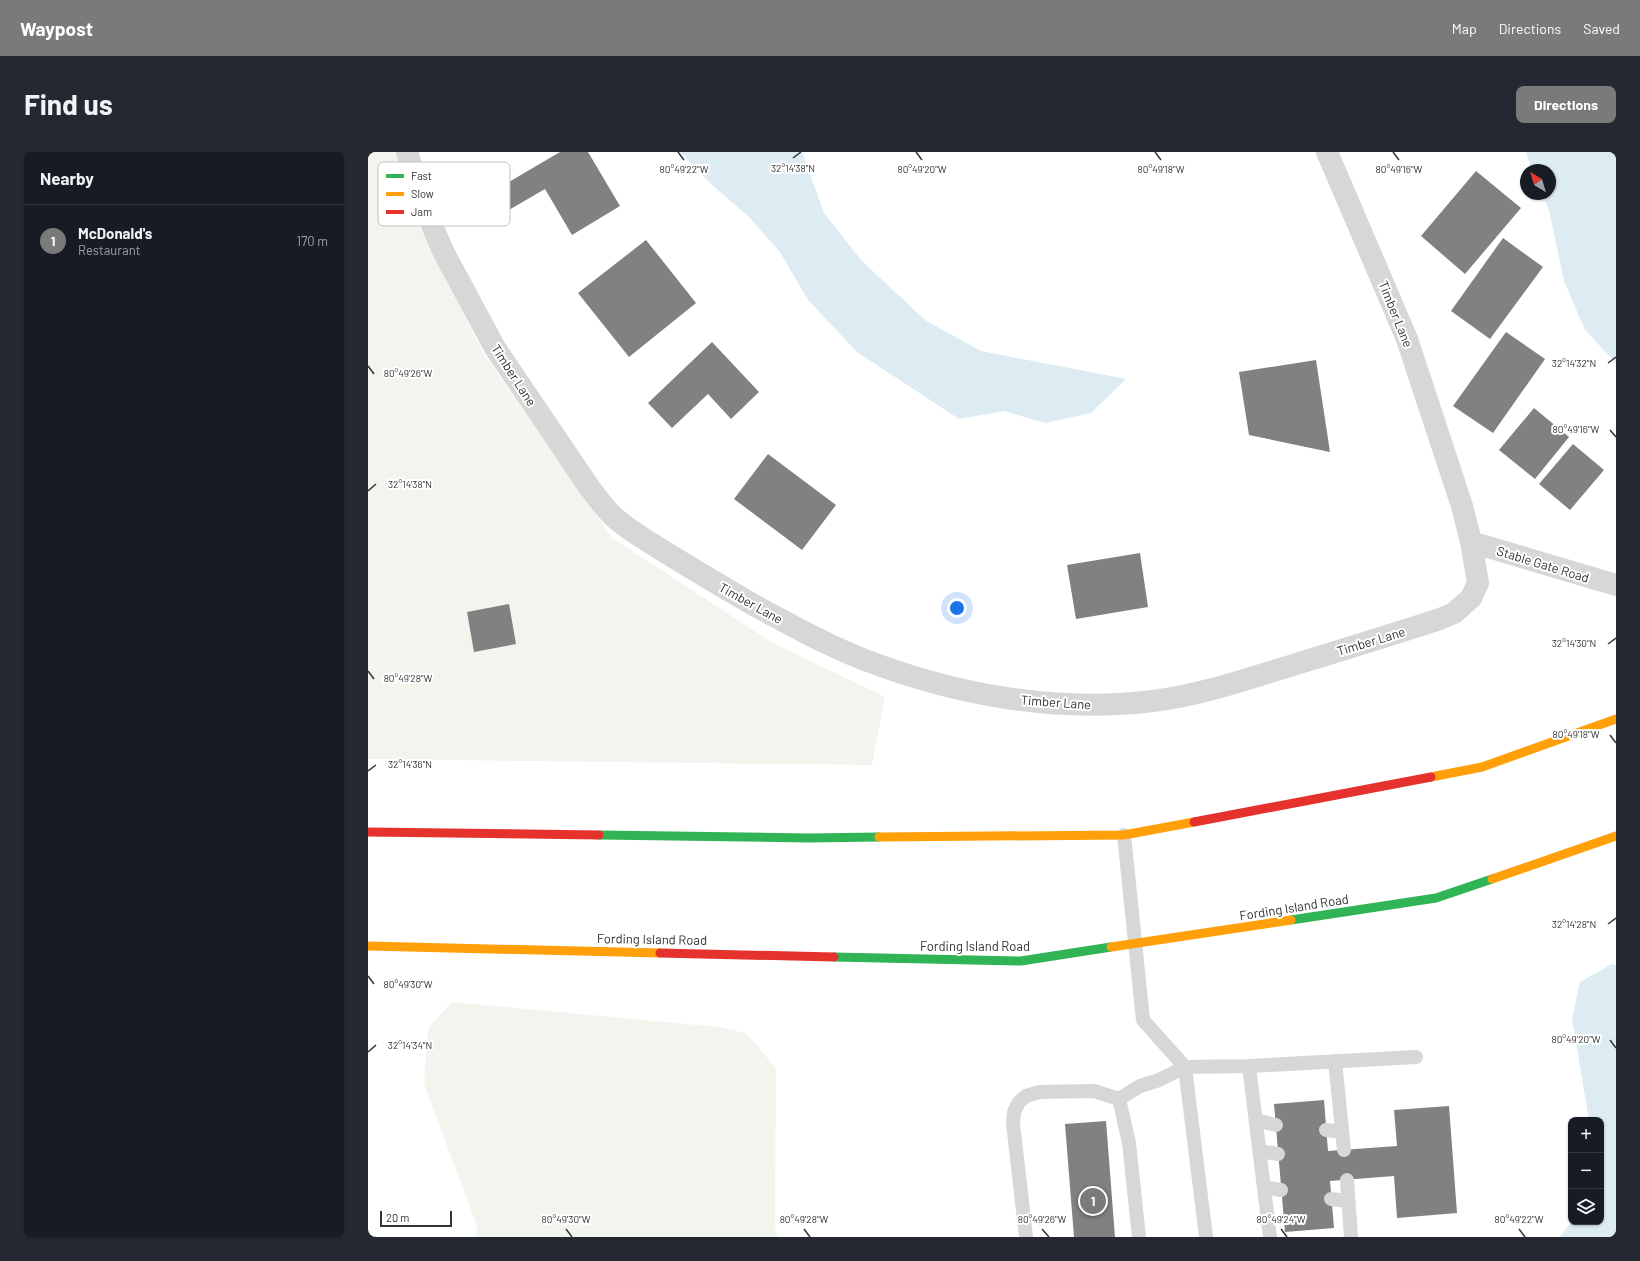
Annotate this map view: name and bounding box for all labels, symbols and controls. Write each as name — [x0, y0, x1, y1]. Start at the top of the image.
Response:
text: Waypost — [20, 17, 93, 40]
text: Map — [1452, 20, 1477, 37]
text: Directions — [1499, 20, 1561, 37]
text: Saved — [1583, 20, 1620, 37]
button: Directions — [1516, 86, 1616, 123]
text: Find us — [24, 87, 113, 121]
legend — [378, 162, 510, 226]
text: 32°14'38"N — [771, 162, 815, 174]
text: 80°49'22"W — [660, 163, 709, 175]
text: 80°49'20"W — [897, 163, 947, 175]
text: 80°49'18"W — [1138, 163, 1185, 175]
text: 80°49'16"W — [1376, 163, 1423, 175]
north arrow — [1520, 164, 1556, 200]
text: Nearby — [40, 168, 94, 188]
text: Fast — [411, 169, 432, 182]
text: Slow — [411, 187, 434, 200]
text: Jam — [411, 205, 432, 218]
text: McDonald's — [78, 224, 152, 242]
text: 1 — [51, 233, 55, 249]
text: 170 m — [297, 233, 328, 249]
text: Restaurant — [78, 242, 140, 258]
street label: Timber Lane — [1375, 278, 1417, 350]
street label: Timber Lane — [488, 341, 540, 409]
text: 32°14'32"N — [1552, 357, 1596, 369]
text: 80°49'26"W — [384, 367, 433, 379]
text: 80°49'16"W — [1553, 423, 1600, 435]
text: 32°14'38"N — [388, 478, 432, 490]
street label: Stable Gate Road — [1495, 542, 1591, 586]
street label: Timber Lane — [716, 579, 786, 627]
your location — [947, 598, 967, 618]
street label: Timber Lane — [1335, 623, 1407, 659]
text: 32°14'30"N — [1552, 637, 1596, 649]
text: 80°49'28"W — [384, 672, 433, 684]
street label: Timber Lane — [1020, 692, 1092, 712]
text: 80°49'18"W — [1553, 728, 1600, 740]
text: 32°14'36"N — [388, 758, 432, 770]
street label: Fording Island Road — [1238, 890, 1350, 924]
text: 32°14'28"N — [1552, 918, 1596, 930]
street label: Fording Island Road — [597, 930, 707, 948]
street label: Fording Island Road — [920, 938, 1030, 954]
text: 80°49'30"W — [384, 978, 433, 990]
text: 80°49'20"W — [1551, 1033, 1601, 1045]
text: 32°14'34"N — [388, 1039, 432, 1051]
map controls — [1568, 1117, 1604, 1225]
button: + — [1568, 1117, 1604, 1153]
button: − — [1568, 1153, 1604, 1189]
pin: 1 — [1080, 1186, 1106, 1216]
button: layers — [1568, 1189, 1604, 1225]
scale bar — [380, 1209, 452, 1228]
text: 20 m — [386, 1211, 409, 1224]
text: 80°49'30"W — [542, 1213, 591, 1225]
text: 80°49'28"W — [780, 1213, 829, 1225]
text: 80°49'26"W — [1018, 1213, 1067, 1225]
text: 80°49'24"W — [1257, 1213, 1306, 1225]
text: 80°49'22"W — [1495, 1213, 1544, 1225]

